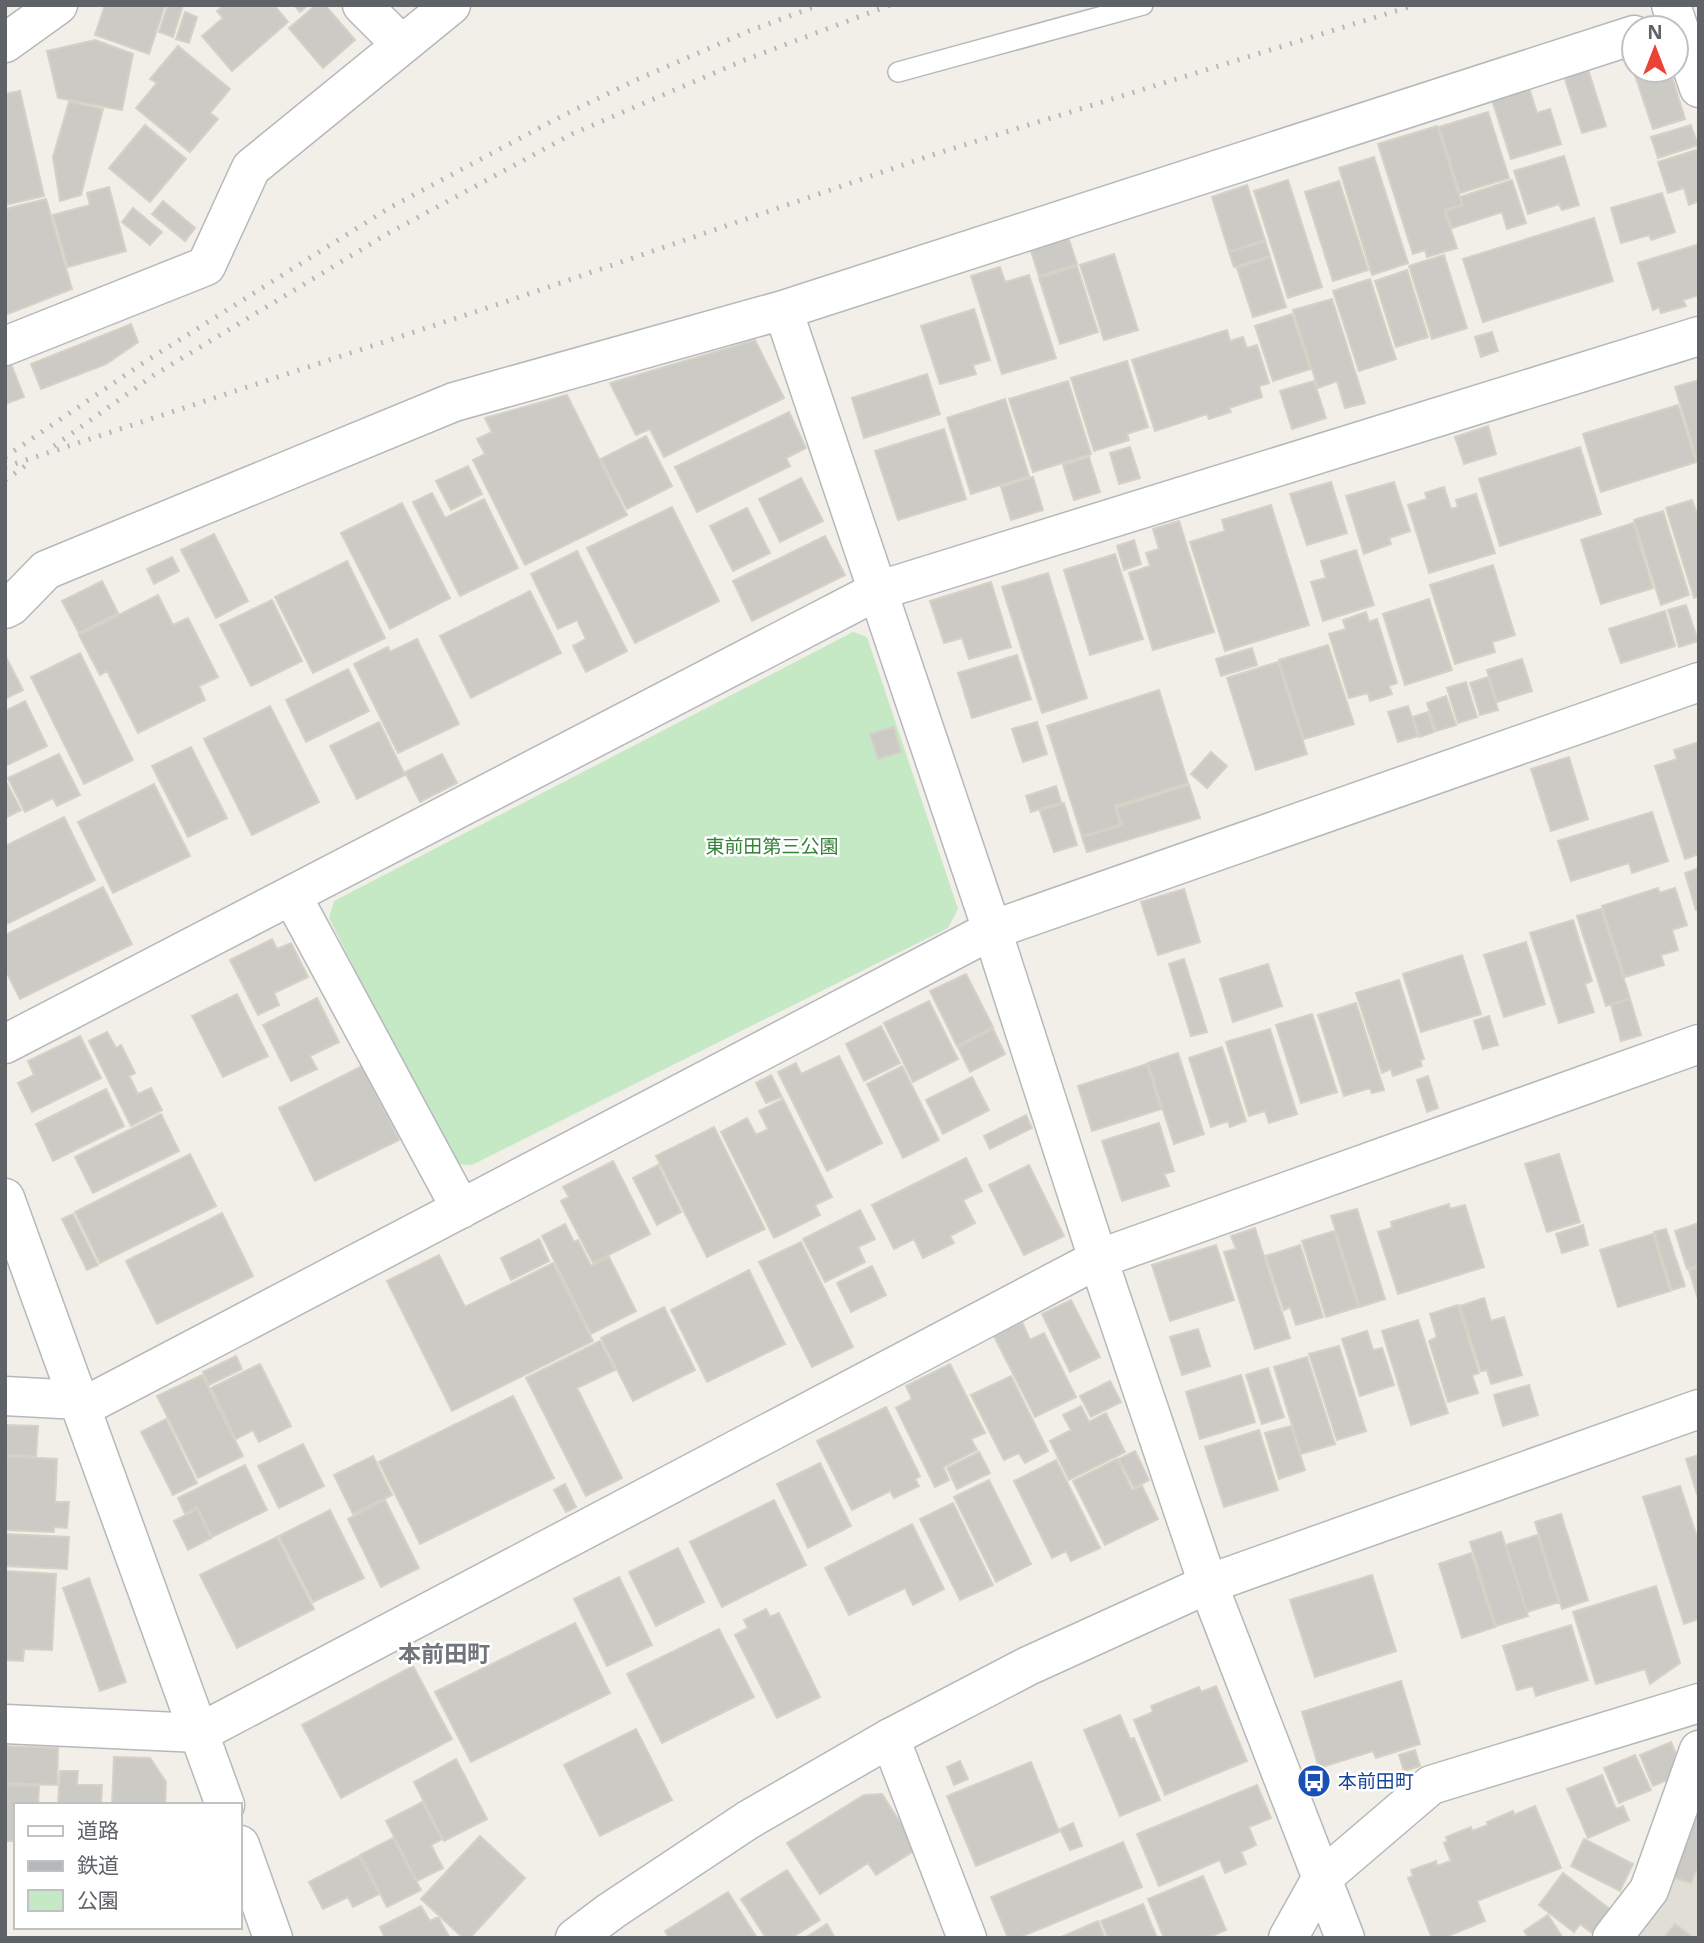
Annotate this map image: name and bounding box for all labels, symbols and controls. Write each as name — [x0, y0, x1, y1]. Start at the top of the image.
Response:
north arrow — [1620, 14, 1690, 84]
text: N — [1647, 19, 1663, 45]
park label: 東前田第三公園 — [705, 833, 839, 859]
district label: 本前田町 — [398, 1637, 490, 1669]
bus stop icon: 本前田町 — [1295, 1762, 1333, 1800]
place label: 本前田町 — [1338, 1768, 1414, 1794]
legend — [14, 1803, 242, 1929]
text: 道路 — [77, 1816, 119, 1844]
text: 鉄道 — [77, 1851, 119, 1879]
text: 公園 — [77, 1886, 119, 1914]

